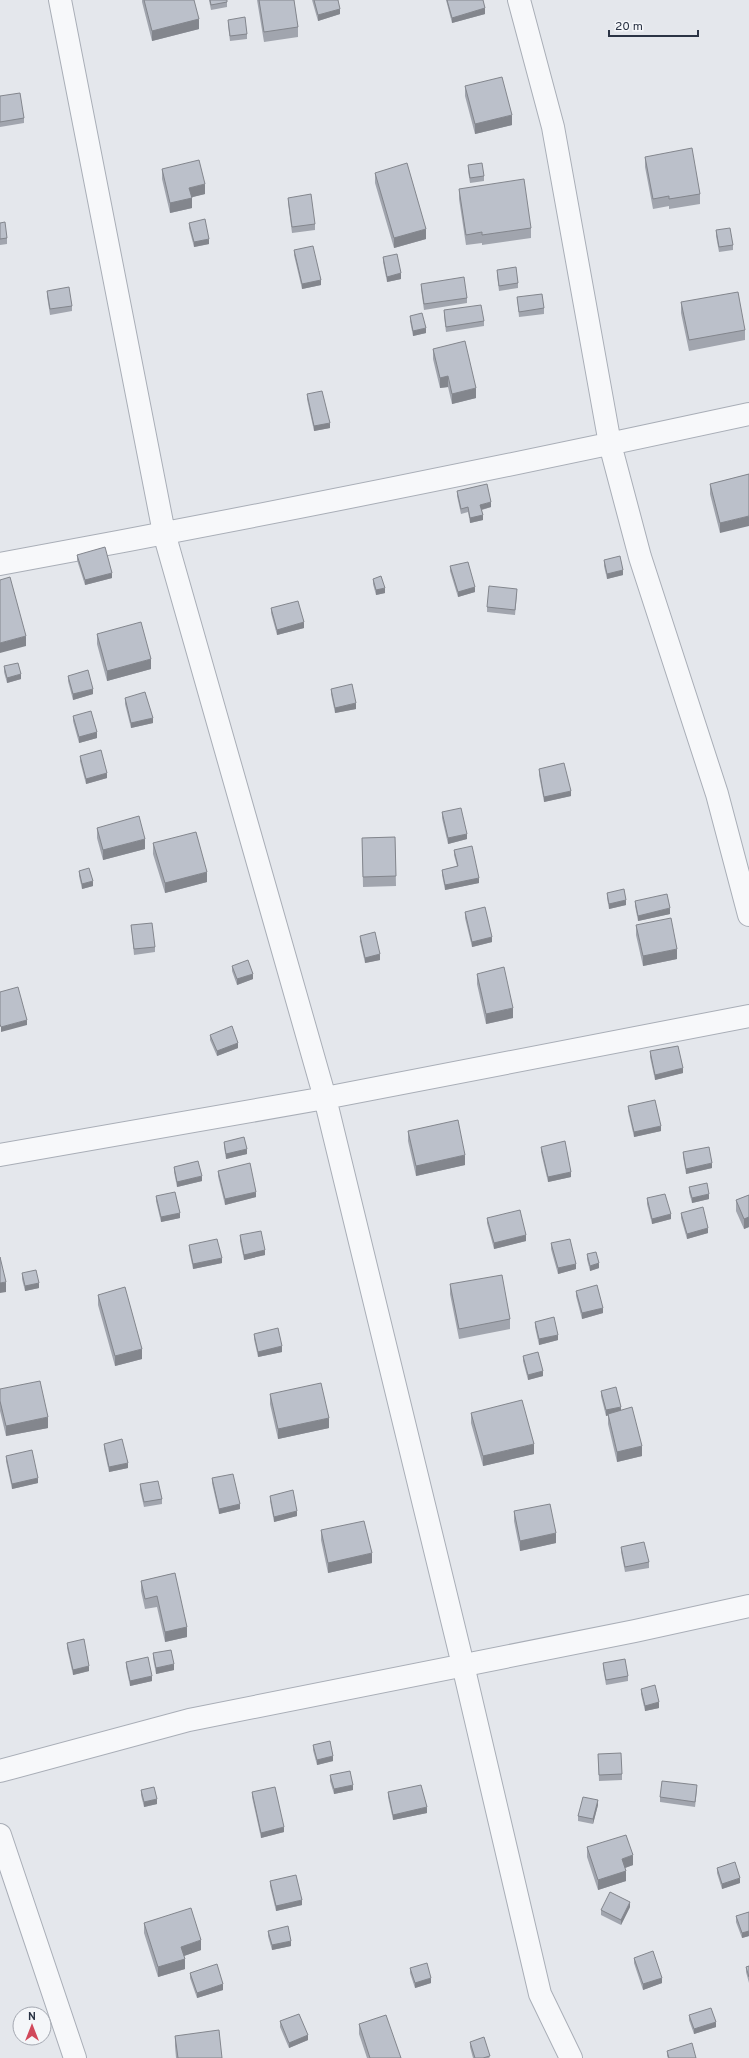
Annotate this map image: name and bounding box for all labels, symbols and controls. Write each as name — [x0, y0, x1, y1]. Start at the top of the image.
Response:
scale bar — [609, 12, 698, 38]
text: 20 m — [615, 19, 643, 35]
north arrow — [12, 2006, 52, 2046]
text: N — [28, 2010, 36, 2024]

